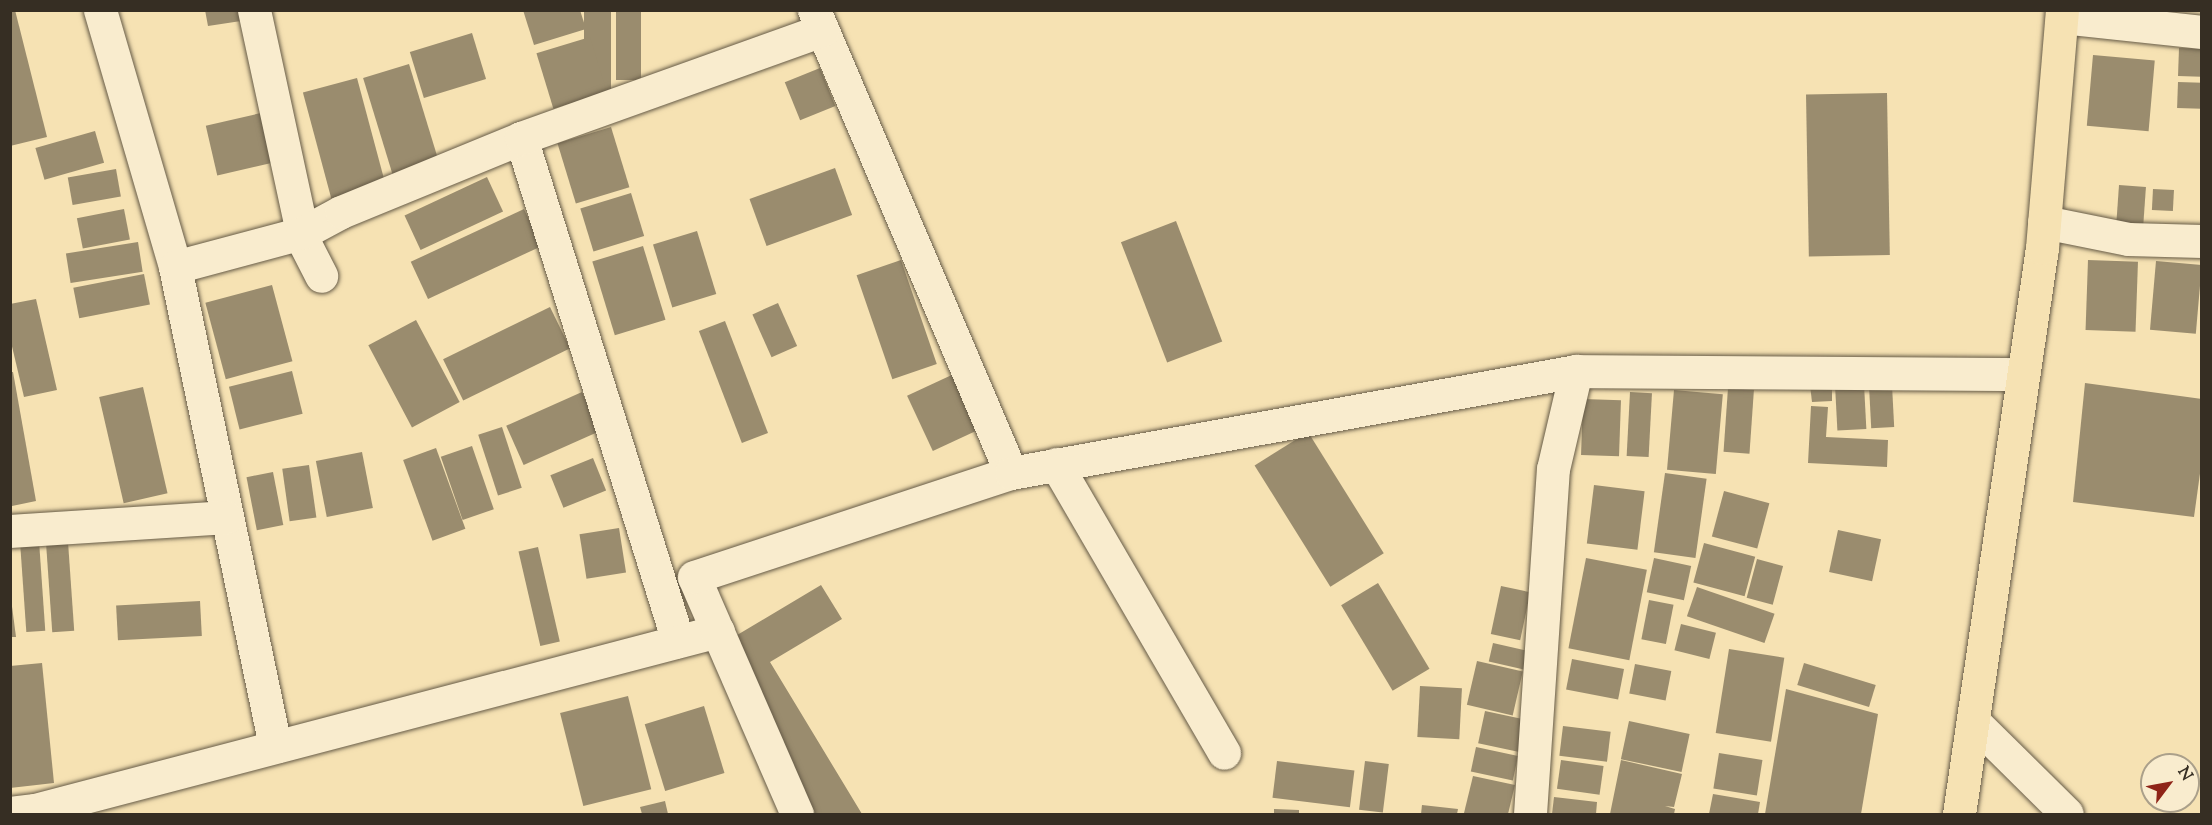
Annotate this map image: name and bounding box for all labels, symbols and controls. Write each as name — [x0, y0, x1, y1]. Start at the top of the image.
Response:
north arrow — [2140, 753, 2200, 813]
text: N — [2171, 763, 2197, 786]

